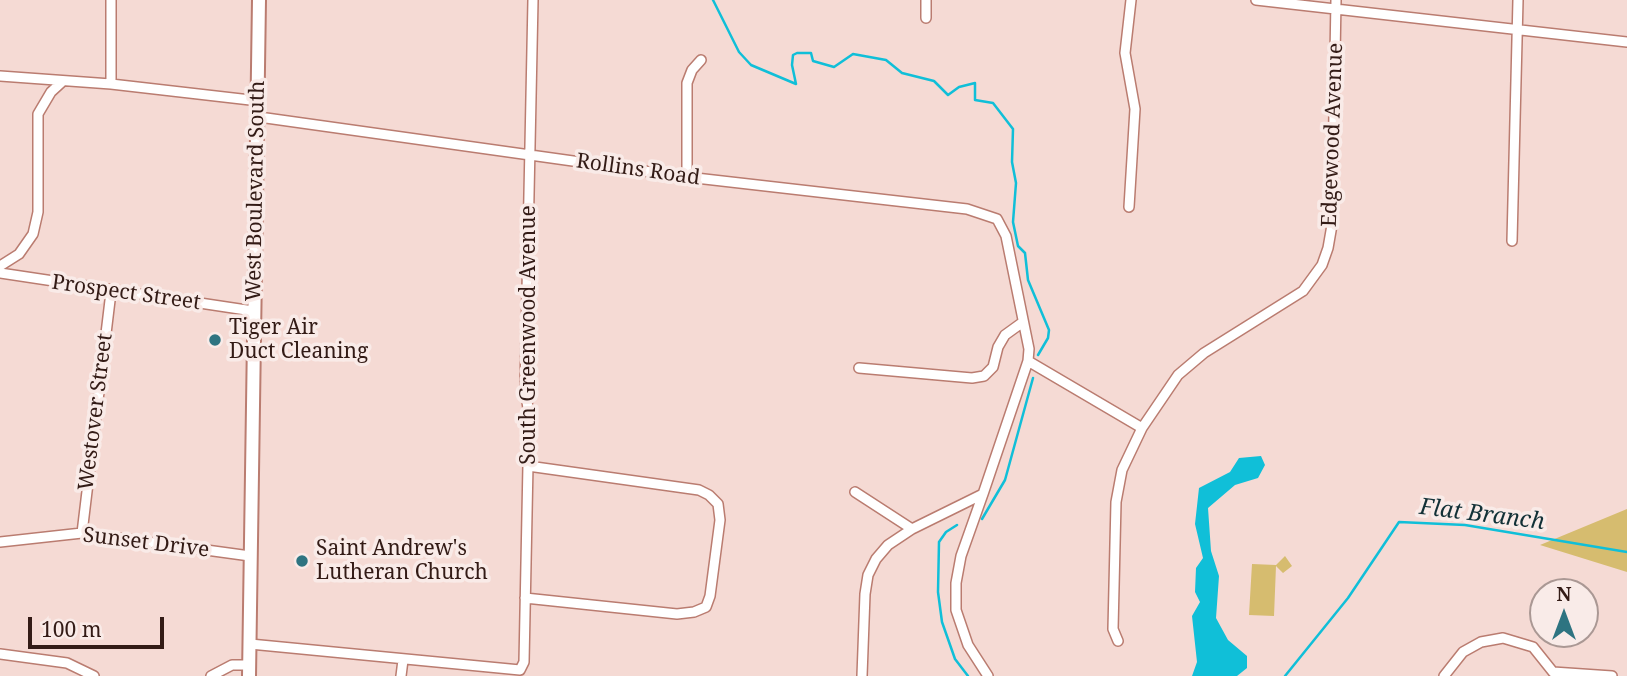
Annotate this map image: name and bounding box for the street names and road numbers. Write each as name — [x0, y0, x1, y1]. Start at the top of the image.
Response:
street label: Edgewood Avenue — [1317, 42, 1349, 228]
street label: West Boulevard South — [241, 80, 271, 302]
street label: Rollins Road — [574, 149, 702, 191]
street label: South Greenwood Avenue — [516, 205, 542, 465]
street label: Prospect Street — [50, 270, 202, 316]
street label: Westover Street — [74, 332, 118, 492]
street label: Sunset Drive — [81, 523, 211, 563]

